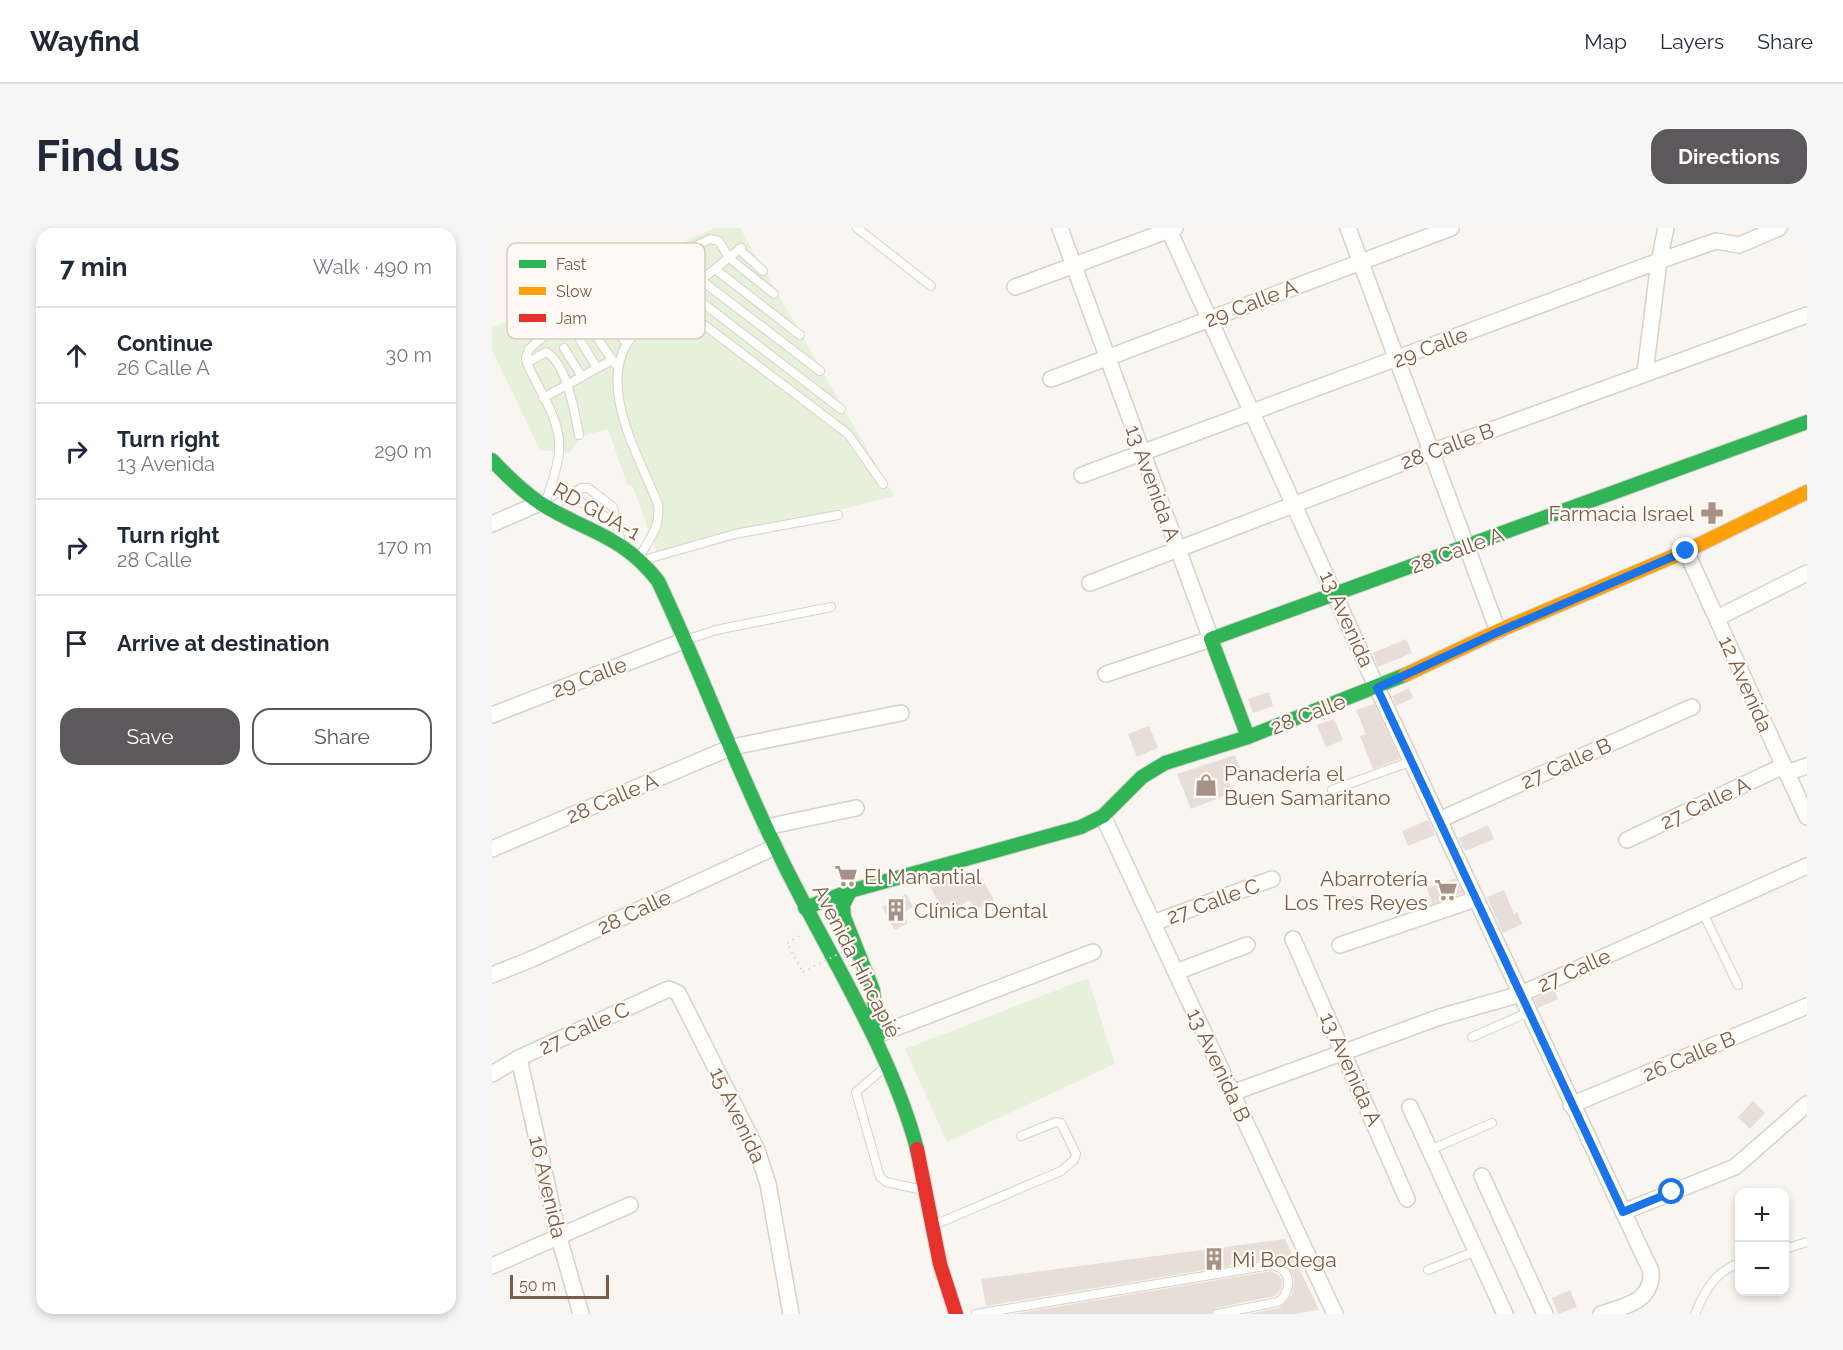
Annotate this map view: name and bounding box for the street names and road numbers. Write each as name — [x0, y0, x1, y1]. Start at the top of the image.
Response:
street label: 29 Calle A — [1201, 274, 1301, 332]
street label: 29 Calle — [1389, 321, 1471, 373]
street label: 28 Calle B — [1397, 418, 1497, 474]
street label: 13 Avenida A — [1120, 422, 1186, 544]
street label: RD GUA-1 — [549, 477, 645, 545]
street label: 28 Calle A — [1407, 522, 1507, 578]
street label: 13 Avenida — [1315, 567, 1379, 671]
street label: 12 Avenida — [1714, 632, 1778, 736]
street label: 29 Calle — [548, 651, 630, 703]
street label: 28 Calle — [1267, 688, 1349, 740]
street label: 27 Calle B — [1517, 732, 1615, 794]
street label: 28 Calle A — [562, 767, 662, 829]
street label: 27 Calle A — [1656, 771, 1754, 835]
street label: 27 Calle C — [1163, 873, 1263, 929]
street label: Avenida Hincapié — [808, 880, 906, 1042]
street label: 28 Calle — [593, 884, 675, 940]
street label: 27 Calle — [1534, 943, 1614, 997]
street label: 27 Calle C — [535, 996, 633, 1060]
street label: 13 Avenida B — [1182, 1004, 1256, 1126]
street label: 13 Avenida A — [1315, 1008, 1387, 1130]
street label: 26 Calle B — [1639, 1025, 1739, 1087]
street label: 15 Avenida — [705, 1063, 771, 1167]
street label: 16 Avenida — [524, 1133, 572, 1241]

